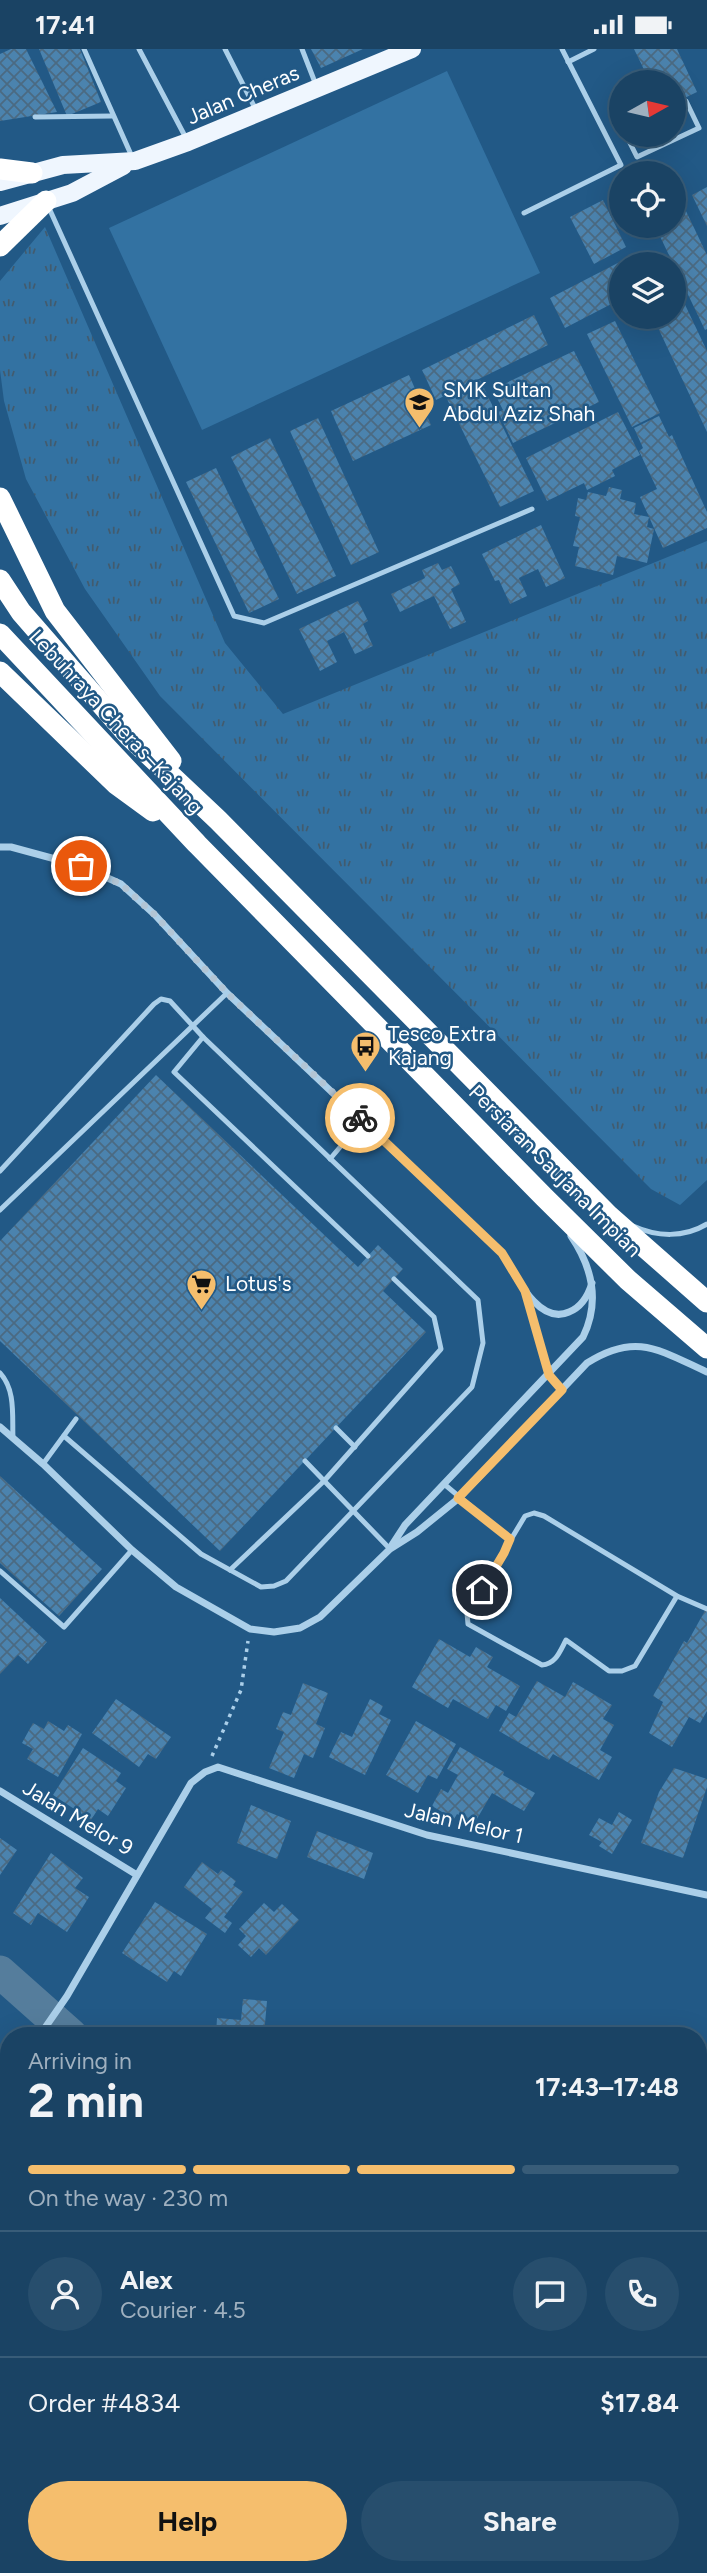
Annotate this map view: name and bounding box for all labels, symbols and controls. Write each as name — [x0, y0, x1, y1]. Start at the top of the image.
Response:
text: 17:41 — [35, 9, 96, 41]
street label: Jalan Cheras — [183, 60, 303, 129]
north arrow — [609, 70, 686, 147]
map controls — [609, 70, 686, 329]
button: locate — [609, 161, 686, 238]
button: layers — [609, 252, 686, 329]
place label: SMK Sultan Abdul Aziz Shah — [443, 377, 595, 426]
school or university icon: SMK Sultan Abdul Aziz Shah — [403, 385, 437, 429]
street label: Lebuhraya Cheras–Kajang — [24, 624, 209, 819]
pin — [51, 836, 111, 896]
icon: bag — [62, 847, 100, 885]
place label: Tesco Extra Kajang — [388, 1021, 496, 1070]
bus stop icon: Tesco Extra Kajang — [348, 1029, 382, 1073]
street label: Persiaran Saujana Impian — [464, 1079, 647, 1262]
courier — [325, 1083, 395, 1153]
icon: bike — [341, 1099, 379, 1137]
supermarket icon: Lotus's — [185, 1267, 219, 1311]
place label: Lotus's — [225, 1271, 292, 1296]
pin — [452, 1560, 512, 1620]
icon: home — [463, 1571, 501, 1609]
street label: Jalan Melor 9 — [19, 1775, 138, 1860]
street label: Jalan Melor 1 — [402, 1797, 526, 1848]
text: Arriving in — [28, 2047, 132, 2075]
text: 17:43–17:48 — [535, 2071, 679, 2103]
text: 2 min — [28, 2073, 144, 2129]
text: On the way · 230 m — [28, 2184, 228, 2212]
button: person — [28, 2257, 102, 2331]
button: chat — [513, 2257, 587, 2331]
button: phone — [605, 2257, 679, 2331]
text: Alex — [120, 2264, 173, 2296]
text: Courier · 4.5 — [120, 2296, 246, 2324]
text: Order #4834 — [28, 2387, 180, 2419]
text: $17.84 — [600, 2387, 679, 2419]
button: Help — [28, 2481, 347, 2561]
button: Share — [361, 2481, 679, 2561]

